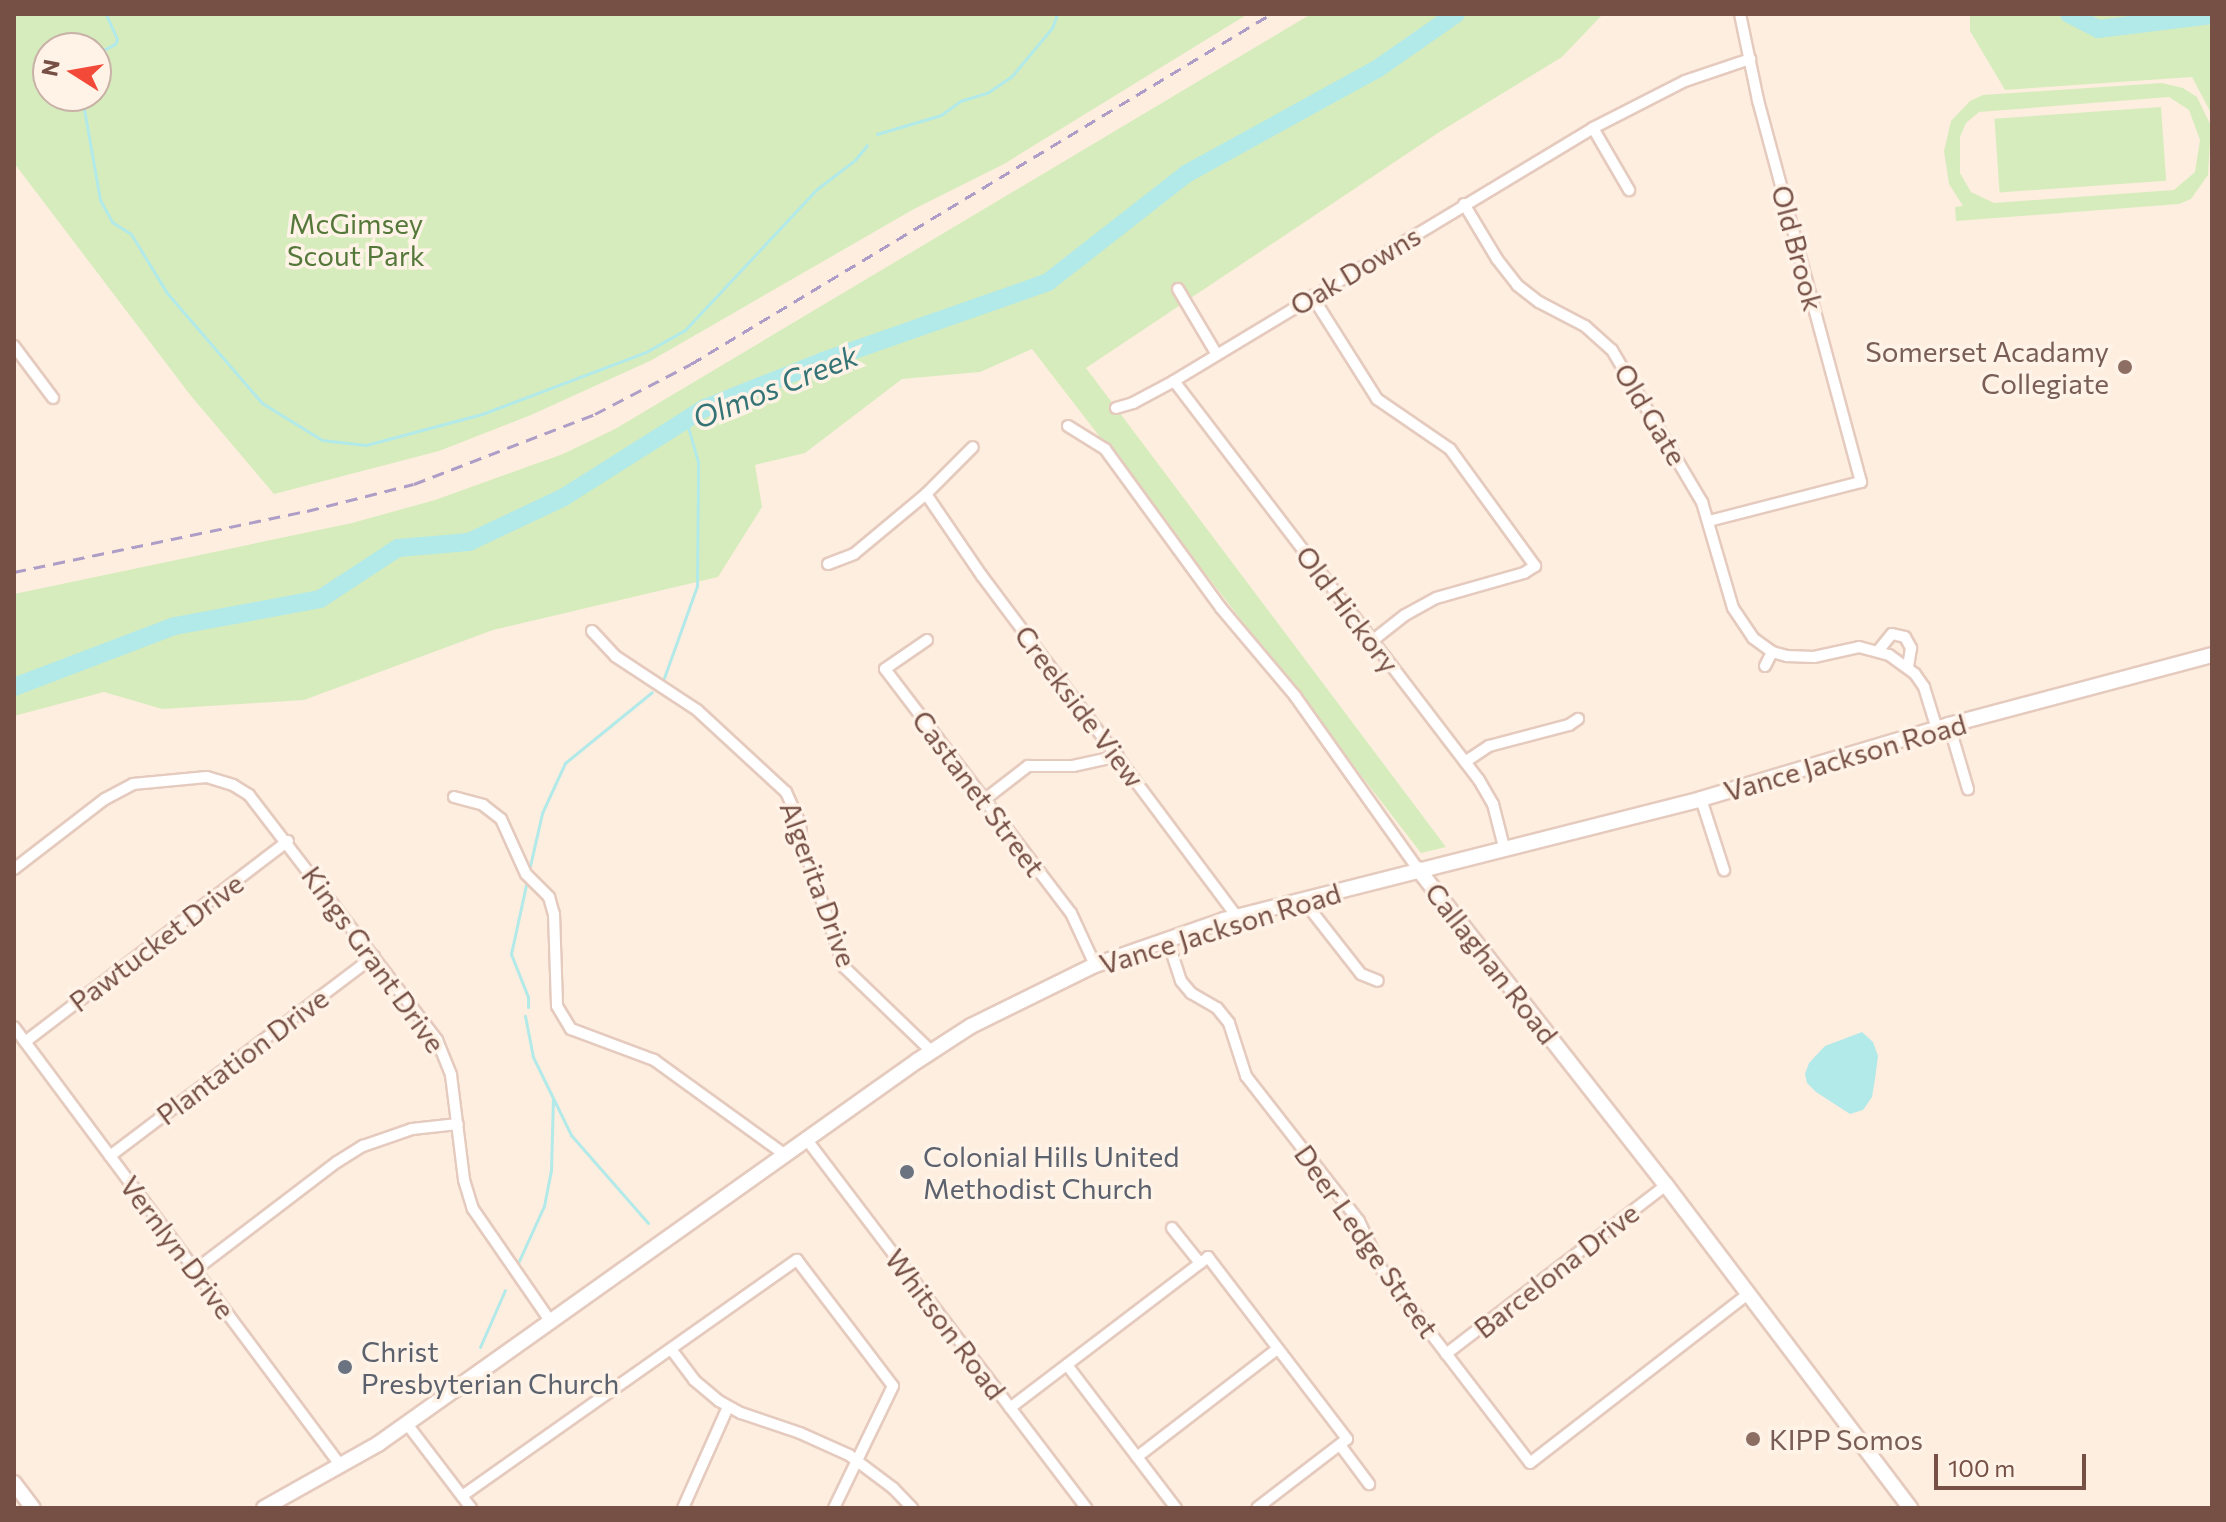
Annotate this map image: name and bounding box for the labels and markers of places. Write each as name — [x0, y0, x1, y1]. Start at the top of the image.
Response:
place label: Somerset Acadamy Collegiate — [1865, 334, 2109, 400]
marker: Somerset Acadamy Collegiate — [2116, 358, 2134, 376]
place label: Colonial Hills United Methodist Church — [923, 1139, 1180, 1205]
marker: Colonial Hills United Methodist Church — [898, 1163, 916, 1181]
place label: Christ Presbyterian Church — [361, 1334, 619, 1400]
marker: Christ Presbyterian Church — [336, 1358, 354, 1376]
place label: KIPP Somos — [1769, 1422, 1923, 1456]
marker: KIPP Somos — [1744, 1430, 1762, 1448]

